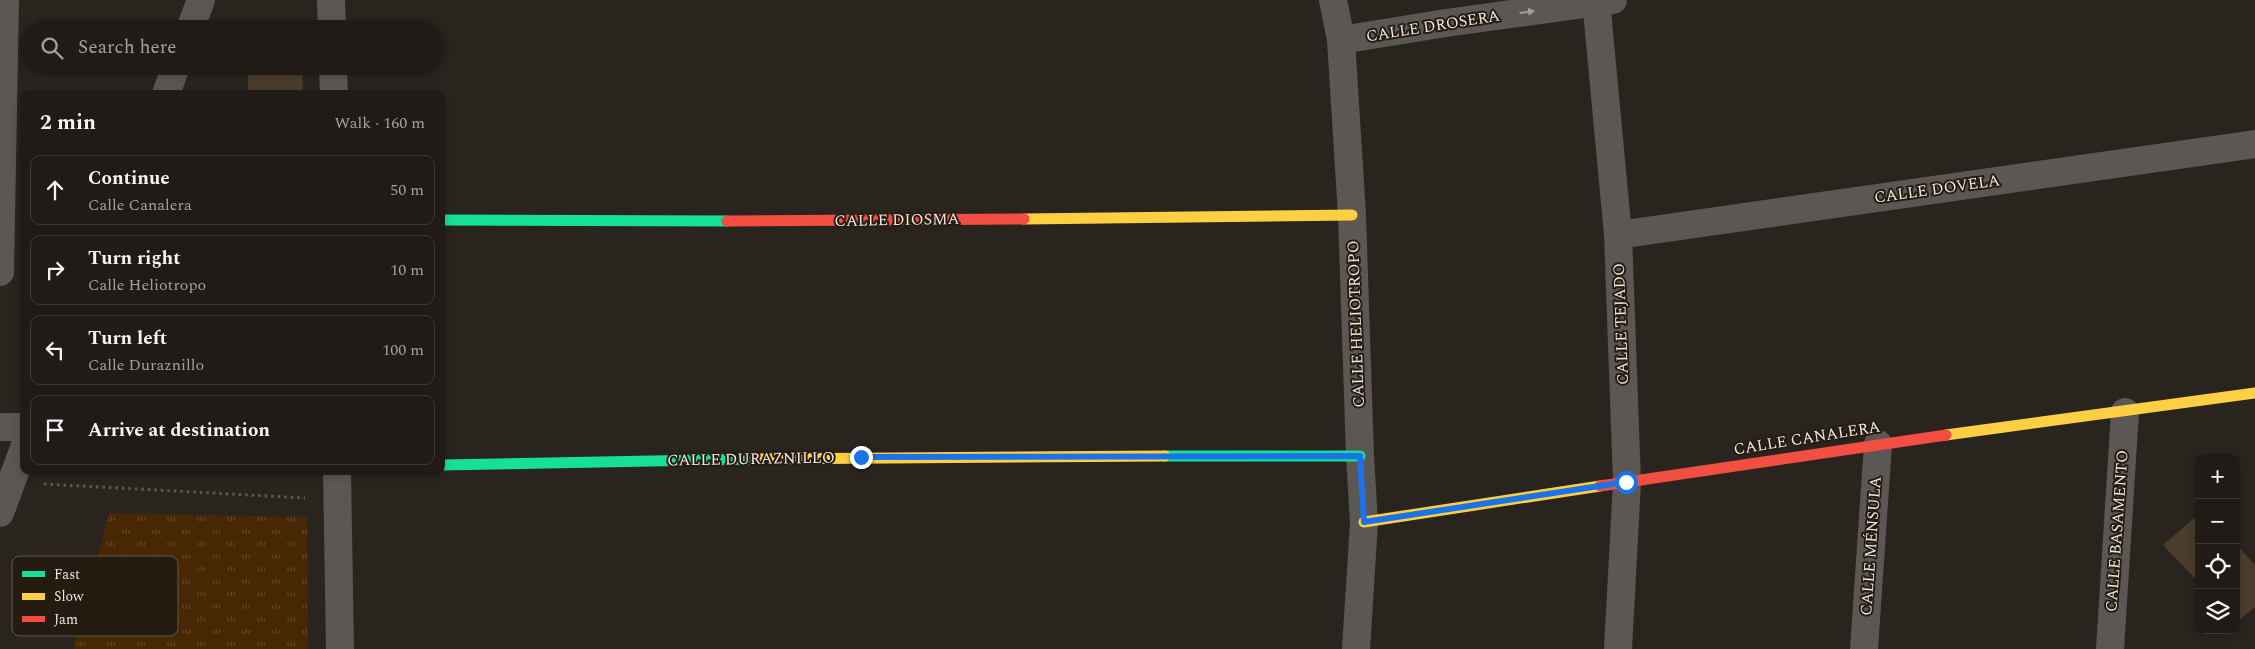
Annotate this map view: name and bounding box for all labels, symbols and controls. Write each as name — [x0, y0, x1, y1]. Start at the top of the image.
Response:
street label: CALLE DROSERA — [1364, 4, 1502, 48]
one-way arrow — [1520, 8, 1536, 16]
search box — [20, 20, 445, 75]
text: Search here — [78, 33, 177, 62]
icon: search — [38, 34, 66, 62]
text: 2 min — [40, 107, 96, 139]
text: Walk · 160 m — [334, 111, 425, 135]
text: Continue — [88, 164, 170, 193]
street label: CALLE DOVELA — [1873, 168, 2001, 210]
icon: ahead — [41, 176, 69, 204]
text: 50 m — [390, 178, 424, 202]
text: Calle Canalera — [88, 193, 192, 217]
street label: CALLE DIOSMA — [834, 207, 960, 233]
street label: CALLE HELIOTROPO — [1341, 240, 1371, 408]
text: Turn right — [88, 244, 181, 273]
icon: right — [41, 256, 69, 284]
text: 10 m — [390, 258, 424, 282]
street label: CALLE TEJADO — [1607, 263, 1635, 385]
text: Calle Heliotropo — [88, 273, 206, 297]
text: Turn left — [88, 324, 167, 353]
icon: left — [41, 336, 69, 364]
text: 100 m — [382, 338, 424, 362]
text: Calle Duraznillo — [88, 353, 204, 377]
street label: CALLE CANALERA — [1732, 415, 1882, 461]
icon: arrive — [41, 416, 69, 444]
text: Arrive at destination — [88, 416, 270, 445]
street label: CALLE DURAZNILLO — [667, 446, 835, 472]
route end — [850, 446, 873, 469]
street label: CALLE BASAMENTO — [2099, 449, 2135, 613]
map controls — [2195, 454, 2240, 634]
button: + — [2195, 454, 2240, 499]
route start — [1615, 471, 1638, 494]
street label: CALLE MÉNSULA — [1854, 476, 1888, 616]
button: − — [2195, 499, 2240, 544]
button: locate — [2195, 544, 2240, 589]
legend — [12, 556, 178, 636]
text: Fast — [54, 564, 80, 585]
text: Slow — [54, 586, 84, 607]
button: layers — [2195, 589, 2240, 634]
text: Jam — [54, 609, 78, 630]

